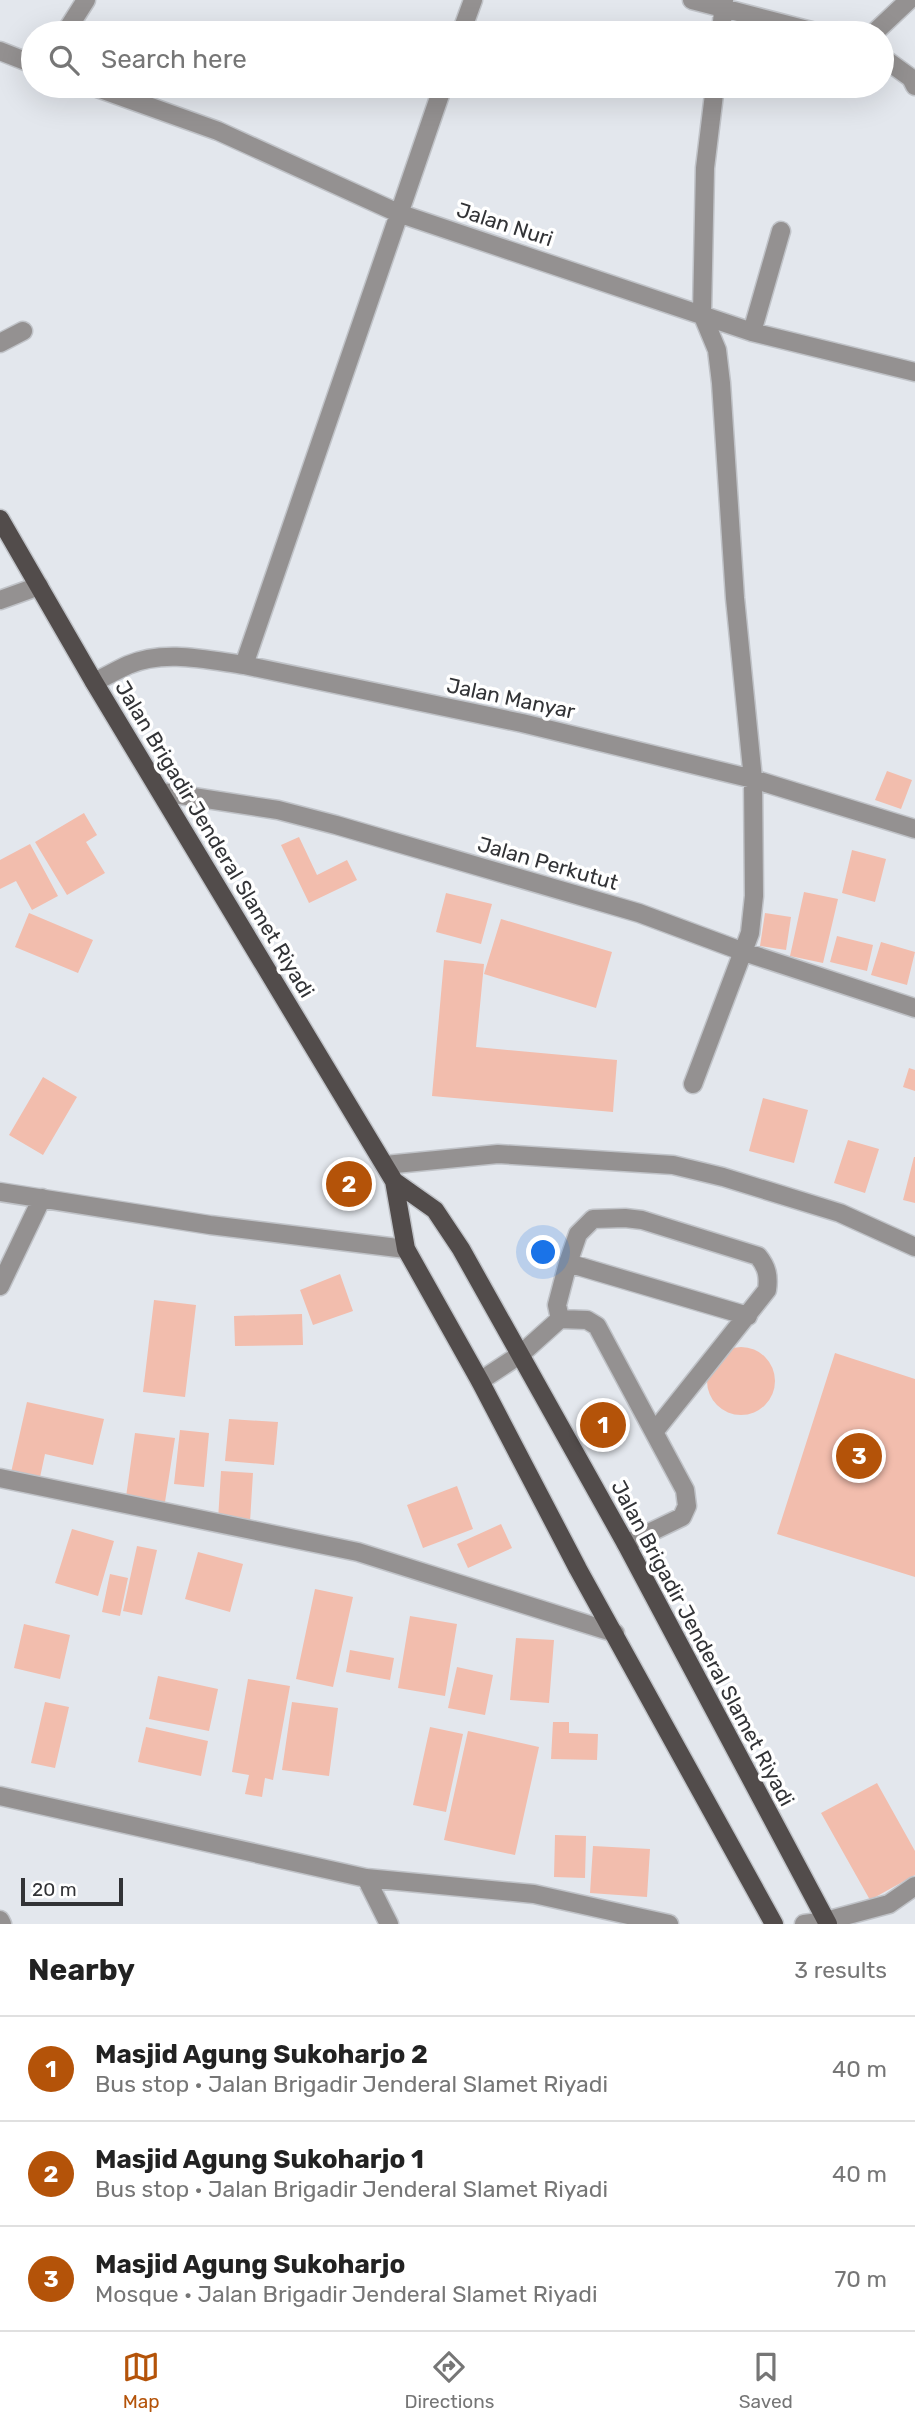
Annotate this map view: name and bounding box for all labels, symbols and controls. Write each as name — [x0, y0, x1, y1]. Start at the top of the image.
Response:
search box — [21, 21, 894, 98]
icon: search — [45, 41, 83, 79]
text: Search here — [101, 44, 247, 75]
street label: Jalan Nuri — [454, 197, 556, 251]
street label: Jalan Manyar — [444, 672, 578, 724]
street label: Jalan Brigadir Jenderal Slamet Riyadi — [110, 676, 320, 1002]
street label: Jalan Perkutut — [475, 831, 621, 895]
pin: 2 — [326, 1158, 372, 1210]
your location — [526, 1235, 560, 1269]
pin: 1 — [580, 1399, 626, 1451]
pin: 3 — [836, 1430, 882, 1482]
street label: Jalan Brigadir Jenderal Slamet Riyadi — [606, 1476, 800, 1810]
scale bar — [21, 1875, 122, 1907]
text: 20 m — [32, 1878, 77, 1901]
text: Nearby — [28, 1952, 135, 1988]
text: 3 results — [794, 1956, 887, 1984]
text: Masjid Agung Sukoharjo 2 — [95, 2039, 428, 2070]
text: 1 — [45, 2055, 57, 2083]
text: 40 m — [832, 2055, 887, 2083]
text: Bus stop · Jalan Brigadir Jenderal Slamet Riyadi — [95, 2070, 608, 2098]
text: Masjid Agung Sukoharjo 1 — [95, 2144, 424, 2175]
text: 2 — [44, 2160, 58, 2188]
text: 40 m — [832, 2160, 887, 2188]
text: Bus stop · Jalan Brigadir Jenderal Slamet Riyadi — [95, 2175, 608, 2203]
text: Masjid Agung Sukoharjo — [95, 2249, 405, 2280]
text: 3 — [43, 2265, 59, 2293]
text: 70 m — [835, 2265, 887, 2293]
text: Mosque · Jalan Brigadir Jenderal Slamet Riyadi — [95, 2280, 597, 2308]
tab: Map — [122, 2348, 160, 2413]
tab: Directions — [404, 2348, 494, 2413]
tab: Saved — [739, 2348, 793, 2413]

